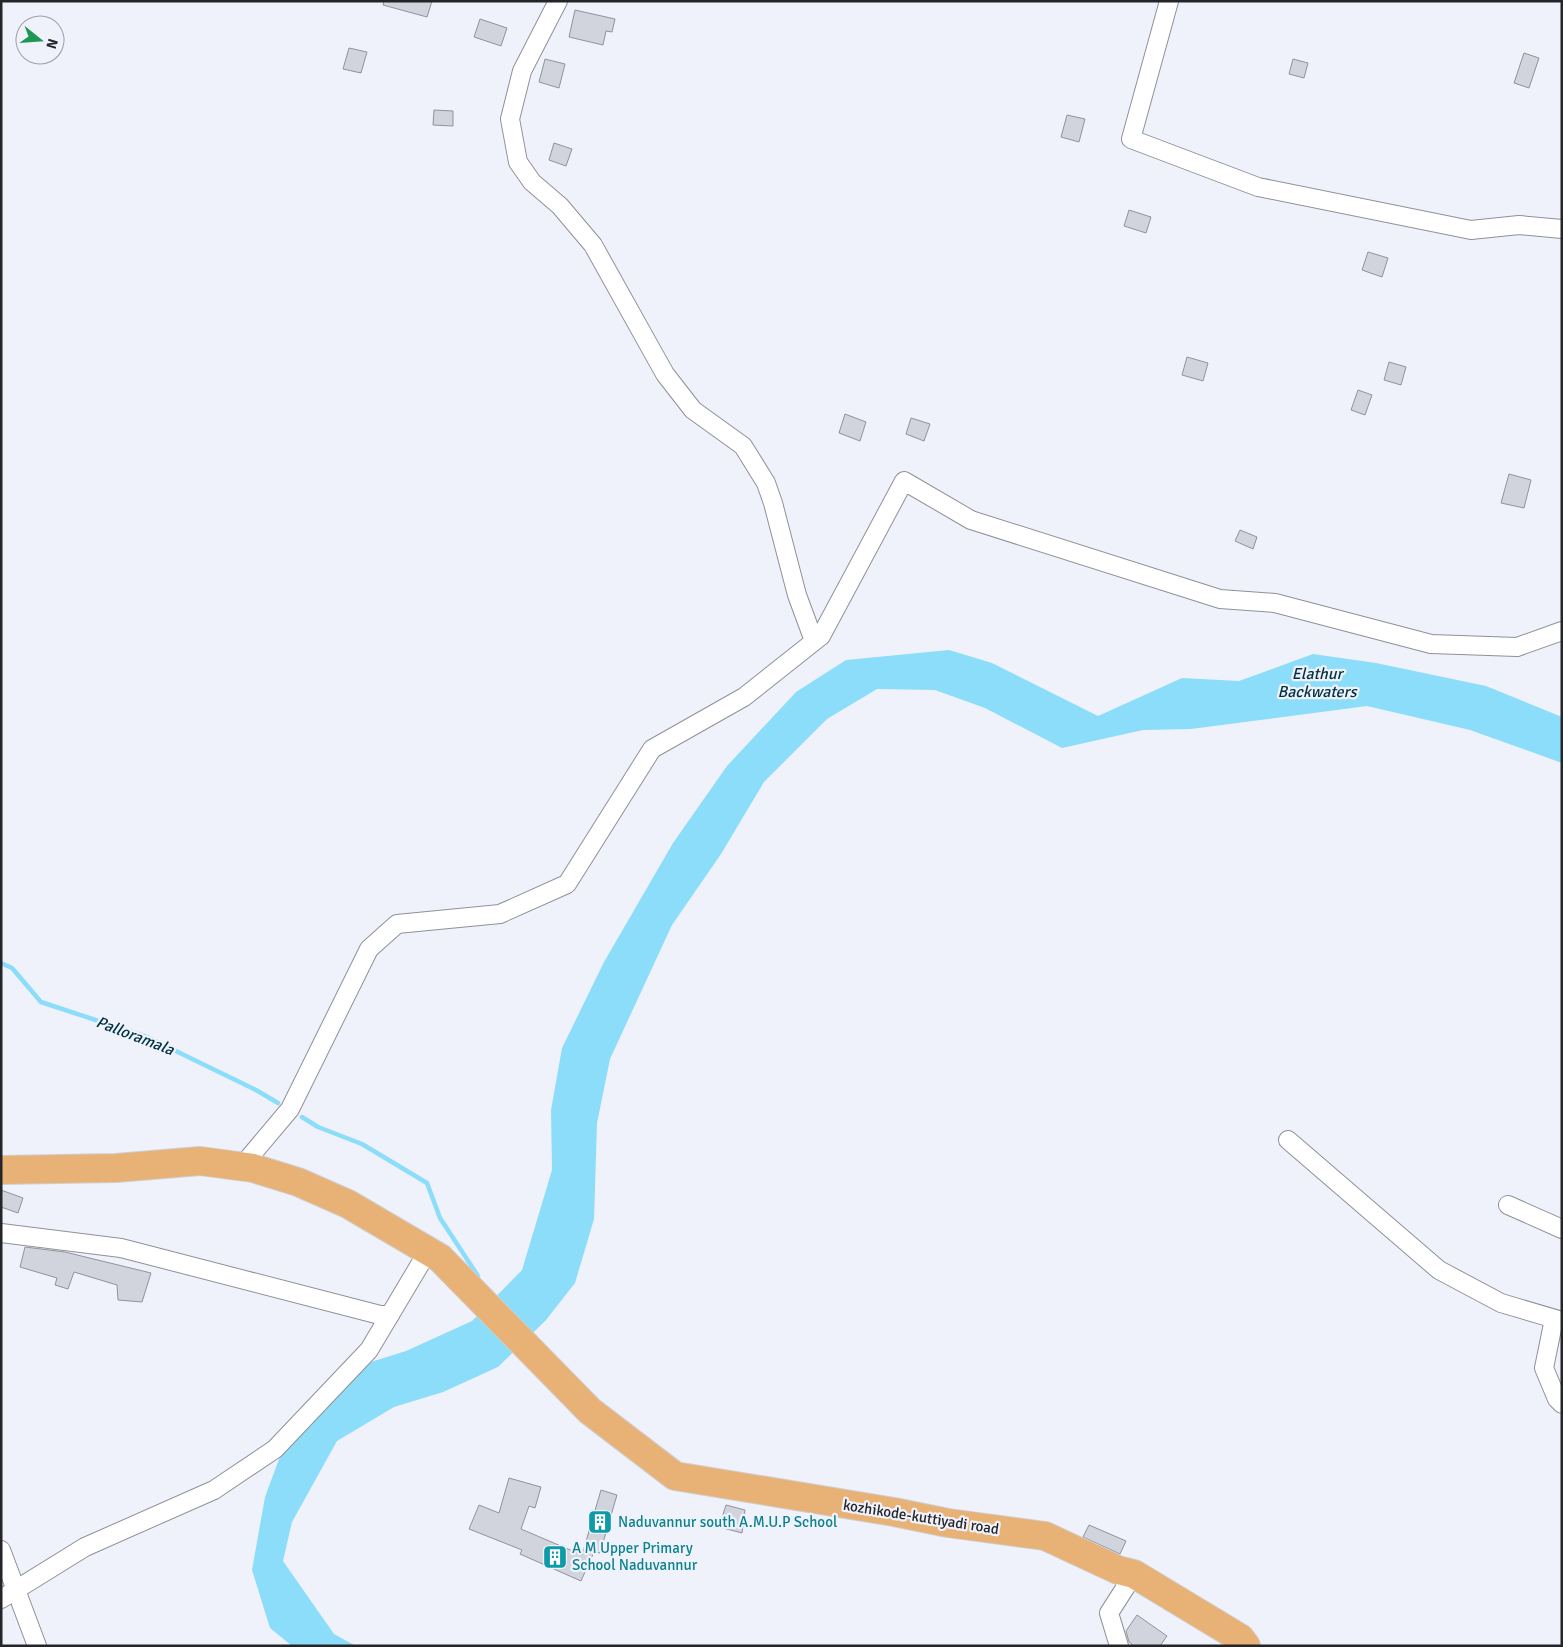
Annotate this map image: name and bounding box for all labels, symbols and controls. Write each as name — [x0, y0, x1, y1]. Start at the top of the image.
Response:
north arrow — [15, 15, 65, 65]
text: N — [42, 37, 62, 51]
water label: Elathur Backwaters — [1278, 664, 1358, 702]
water label: Palloramala — [93, 1012, 178, 1060]
street label: kozhikode-kuttiyadi road — [842, 1496, 1000, 1538]
building icon: Naduvannur south A.M.U.P School — [587, 1509, 613, 1535]
place label: Naduvannur south A.M.U.P School — [618, 1513, 837, 1531]
place label: A M Upper Primary School Naduvannur — [572, 1539, 698, 1574]
building icon: A M Upper Primary School Naduvannur — [542, 1544, 568, 1570]

